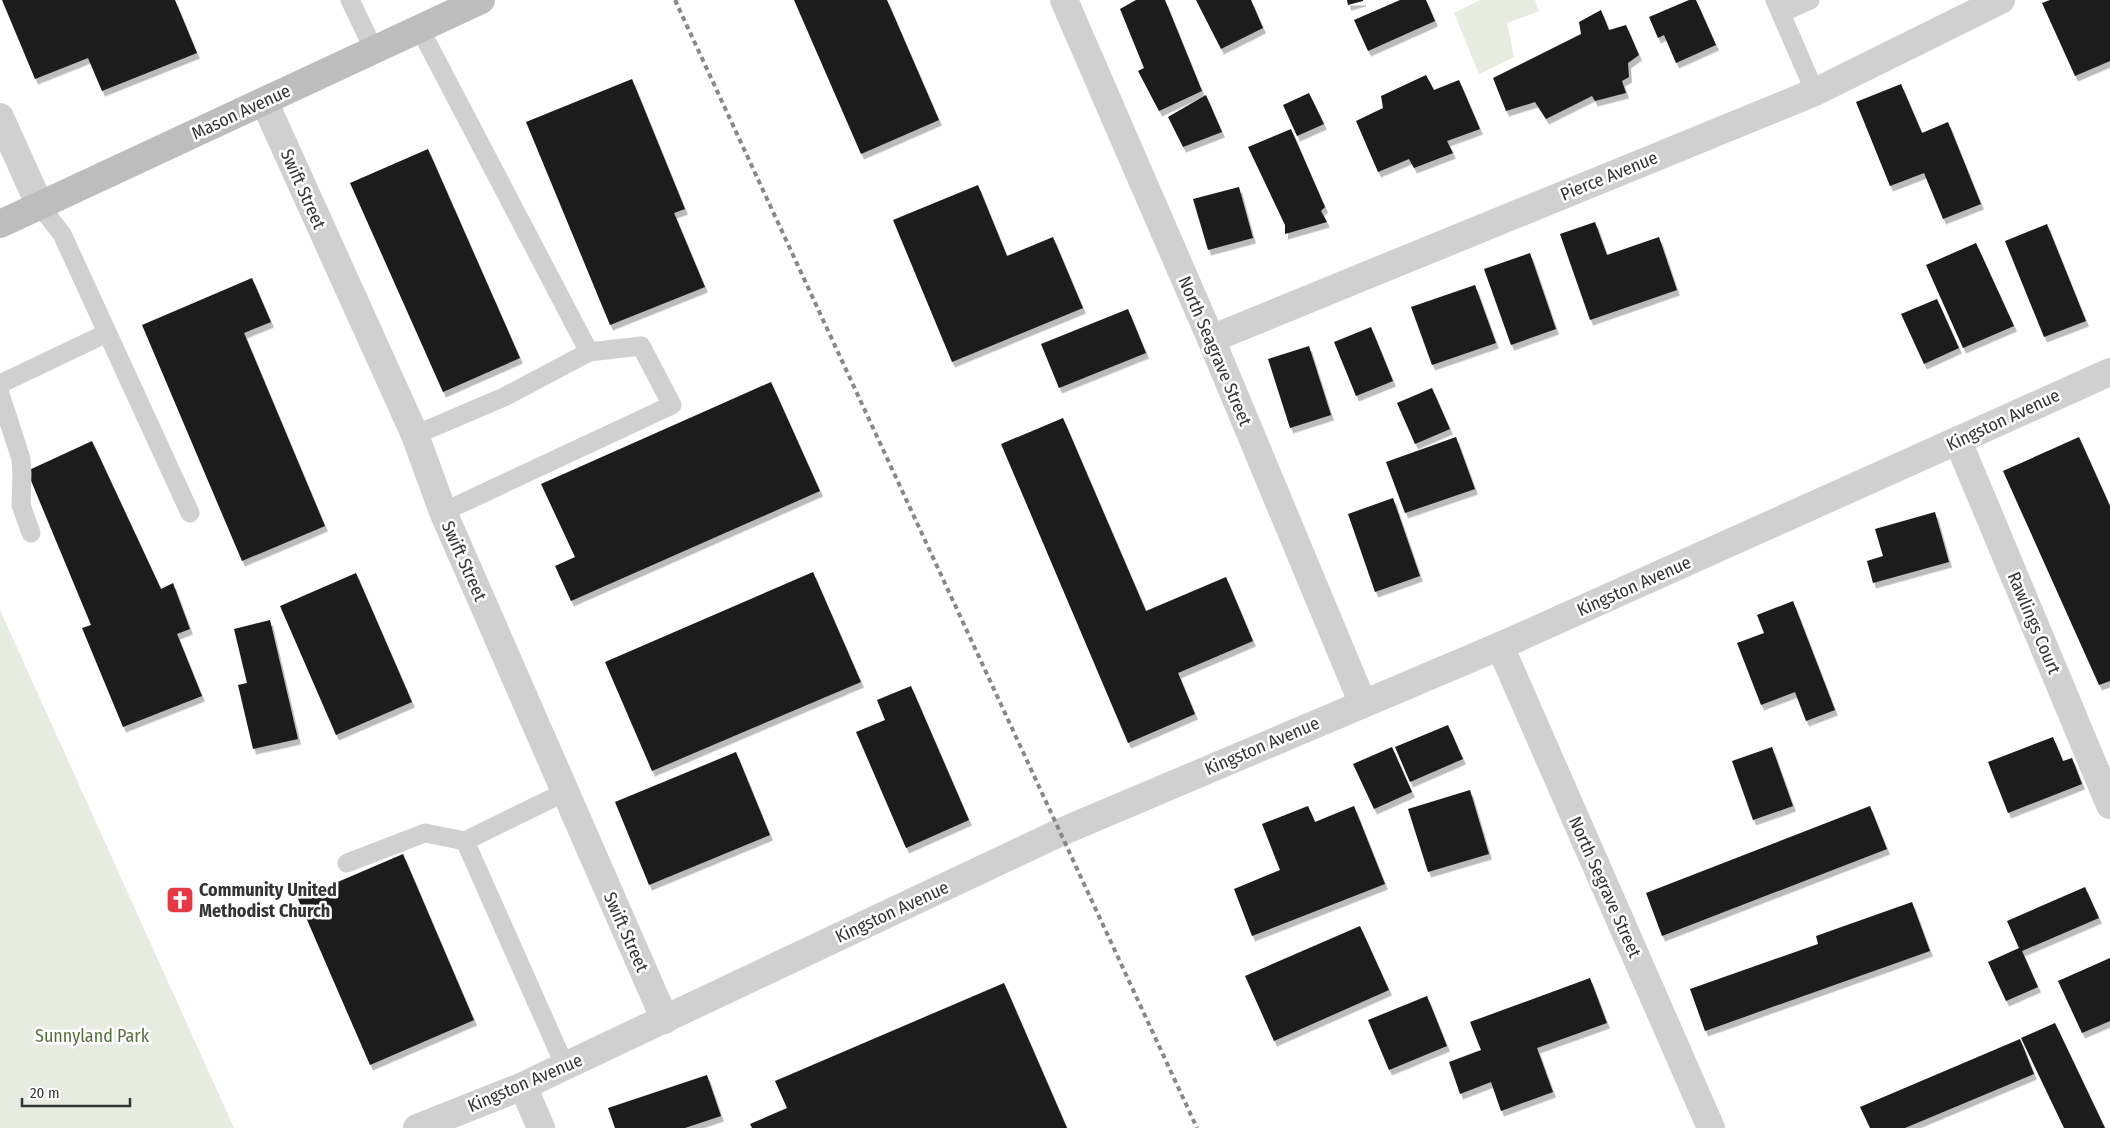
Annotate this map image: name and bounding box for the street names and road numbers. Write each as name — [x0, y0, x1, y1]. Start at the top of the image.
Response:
street label: Mason Avenue — [188, 79, 294, 144]
street label: Swift Street — [276, 146, 330, 232]
street label: Pierce Avenue — [1557, 146, 1661, 206]
street label: North Seagrave Street — [1173, 273, 1257, 429]
street label: Kingston Avenue — [1943, 384, 2063, 456]
street label: Swift Street — [437, 518, 491, 604]
street label: Kingston Avenue — [1574, 551, 1694, 621]
street label: Rawlings Court — [2003, 569, 2065, 678]
street label: Kingston Avenue — [1201, 712, 1323, 780]
street label: North Segrave Street — [1564, 813, 1646, 961]
street label: Kingston Avenue — [832, 876, 952, 948]
street label: Swift Street — [599, 889, 653, 975]
street label: Kingston Avenue — [464, 1049, 586, 1117]

